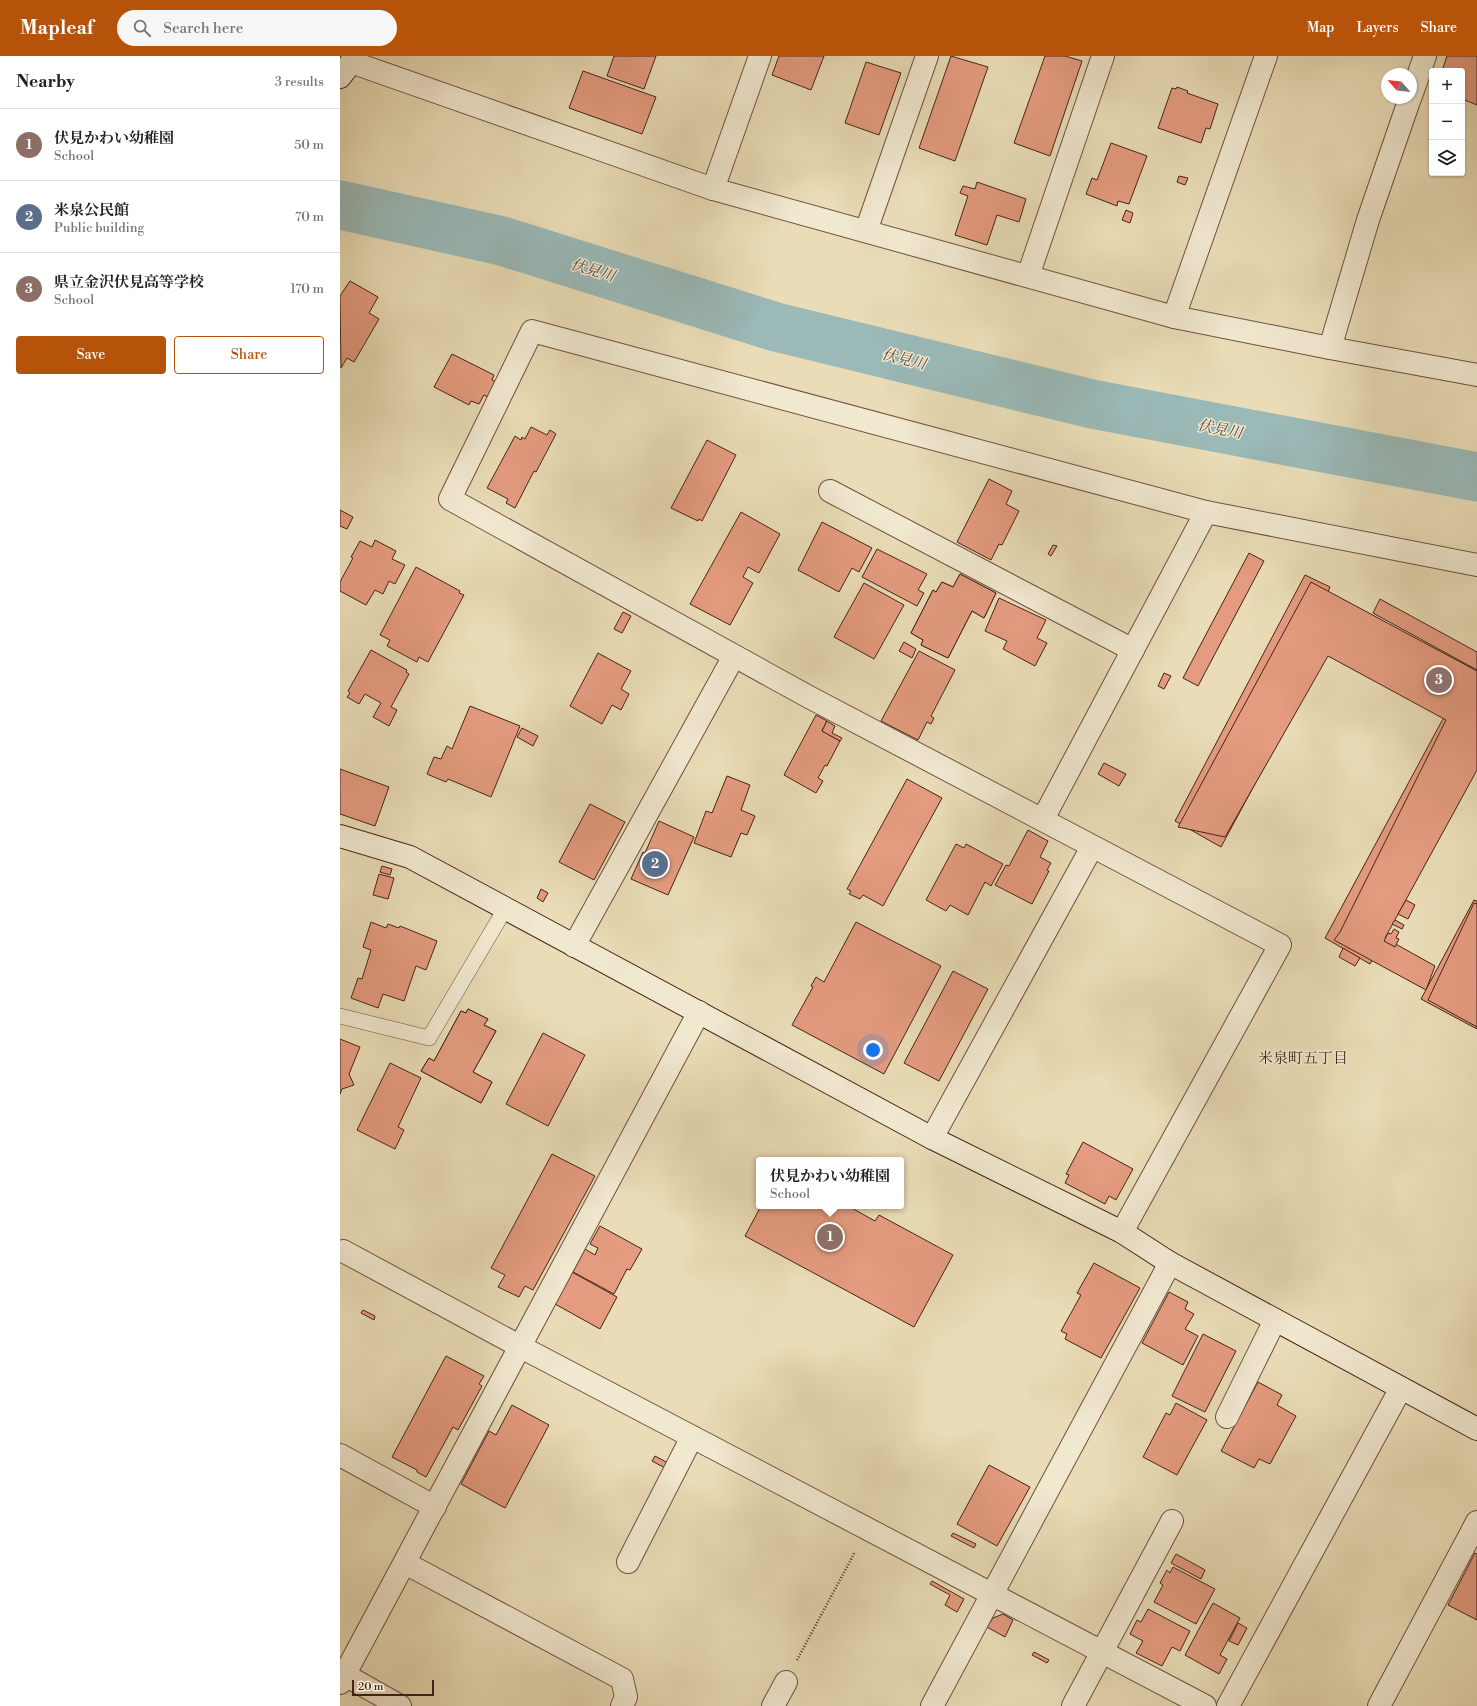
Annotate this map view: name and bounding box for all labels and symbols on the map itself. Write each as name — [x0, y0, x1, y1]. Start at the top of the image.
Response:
north arrow — [1381, 68, 1417, 104]
water label: 伏見川 — [569, 255, 619, 287]
water label: 伏見川 — [880, 345, 930, 375]
water label: 伏見川 — [1196, 416, 1246, 443]
pin: 3 — [1426, 665, 1452, 695]
pin: 2 — [642, 849, 668, 879]
your location — [863, 1040, 883, 1060]
district label: 米泉町五丁目 — [1258, 1049, 1348, 1068]
pin: 1 — [817, 1222, 843, 1252]
scale bar — [352, 1678, 434, 1697]

